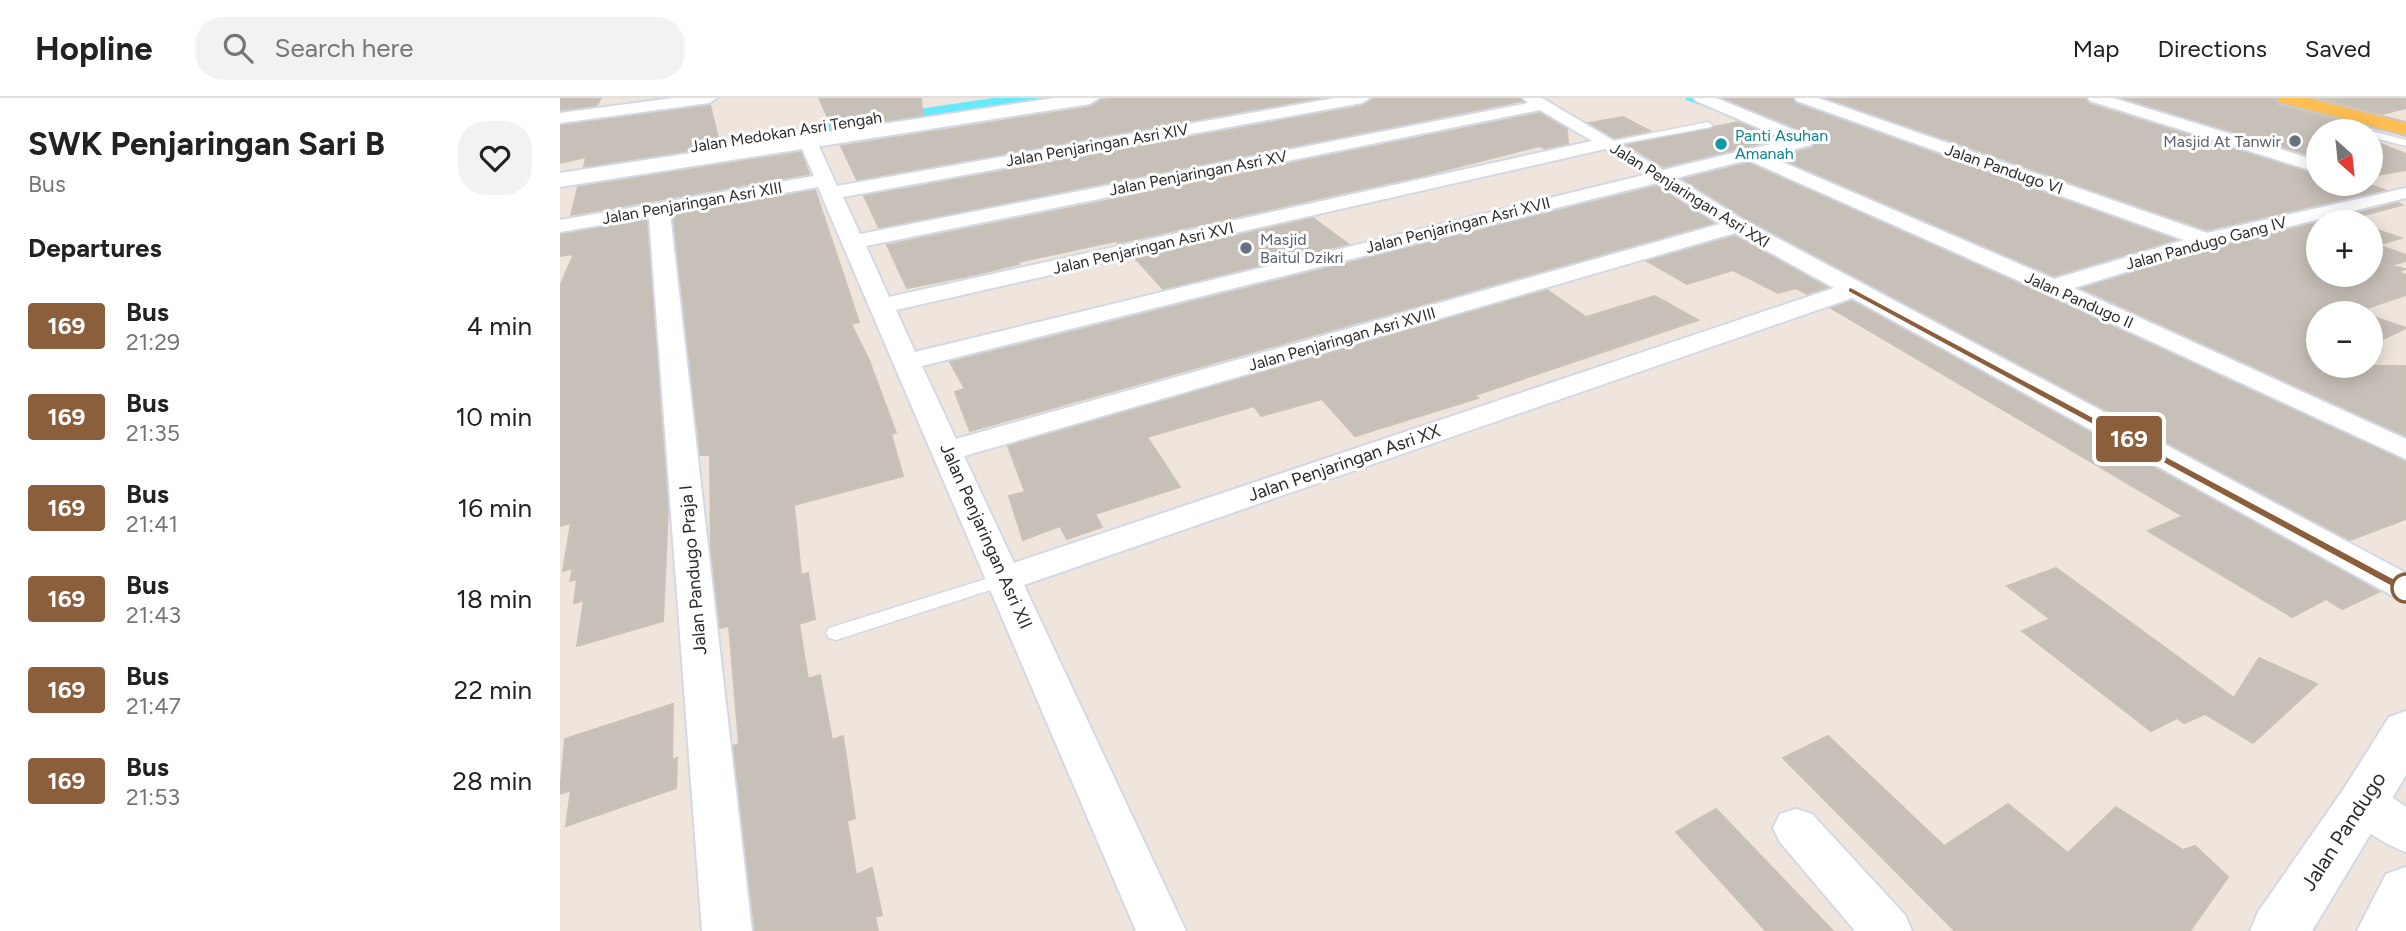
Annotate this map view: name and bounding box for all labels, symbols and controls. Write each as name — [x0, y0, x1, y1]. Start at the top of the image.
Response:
search box — [195, 17, 685, 80]
text: Hopline — [35, 29, 153, 68]
icon: search — [219, 29, 257, 67]
text: Search here — [275, 32, 413, 64]
text: Map — [2073, 34, 2119, 63]
text: Directions — [2157, 34, 2267, 63]
text: Saved — [2305, 34, 2371, 63]
street label: Jalan Medokan Asri Tengah — [689, 107, 883, 157]
north arrow — [2306, 119, 2384, 196]
map controls — [2306, 119, 2383, 378]
street label: Jalan Penjaringan Asri XIV — [1004, 120, 1190, 170]
button: heart — [458, 121, 532, 195]
text: SWK Penjaringan Sari B — [28, 124, 385, 163]
place label: Panti Asuhan Amanah — [1735, 126, 1828, 163]
place label: Masjid At Tanwir — [2163, 132, 2282, 151]
marker: Masjid At Tanwir — [2287, 133, 2303, 149]
marker: Panti Asuhan Amanah — [1713, 136, 1729, 152]
street label: Jalan Penjaringan Asri XXI — [1607, 138, 1773, 252]
street label: Jalan Pandugo VI — [1943, 140, 2065, 198]
street label: Jalan Penjaringan Asri XV — [1107, 146, 1289, 200]
text: Bus — [28, 170, 66, 198]
street label: Jalan Penjaringan Asri XIII — [600, 178, 784, 228]
street label: Jalan Penjaringan Asri XVII — [1364, 193, 1552, 257]
button: + — [2306, 210, 2383, 287]
street label: Jalan Pandugo Gang IV — [2123, 212, 2289, 274]
street label: Jalan Penjaringan Asri XVI — [1051, 218, 1235, 278]
place label: Masjid Baitul Dzikri — [1260, 230, 1344, 267]
text: Departures — [28, 232, 162, 264]
marker: Masjid Baitul Dzikri — [1238, 240, 1254, 256]
street label: Jalan Pandugo II — [2022, 268, 2136, 332]
text: Bus — [126, 296, 169, 328]
button: − — [2306, 301, 2383, 378]
street label: Jalan Penjaringan Asri XVIII — [1246, 303, 1438, 375]
text: 4 min — [467, 310, 532, 342]
text: 169 — [48, 311, 85, 340]
text: 21:29 — [126, 328, 180, 356]
text: Bus — [126, 387, 169, 419]
text: 10 min — [456, 401, 532, 433]
text: 169 — [48, 402, 85, 431]
line badge: 169 — [2089, 416, 2169, 462]
text: 21:35 — [126, 419, 180, 447]
street label: Jalan Penjaringan Asri XX — [1245, 420, 1443, 506]
text: 169 — [2110, 424, 2148, 453]
street label: Jalan Penjaringan Asri XII — [935, 440, 1037, 632]
text: Bus — [126, 478, 169, 510]
street label: Jalan Pandugo Praja I — [675, 484, 711, 656]
text: 16 min — [457, 492, 532, 524]
text: 169 — [48, 493, 85, 522]
text: 21:41 — [126, 510, 178, 538]
text: Bus — [126, 569, 169, 601]
unlabelled marker — [2391, 573, 2406, 603]
text: 18 min — [456, 583, 532, 615]
text: 169 — [48, 584, 85, 613]
text: 21:43 — [126, 601, 181, 629]
text: Bus — [126, 660, 169, 692]
text: 22 min — [454, 674, 532, 706]
text: 169 — [48, 675, 85, 704]
text: 21:47 — [126, 692, 181, 720]
text: Bus — [126, 751, 169, 783]
text: 28 min — [452, 765, 532, 797]
text: 169 — [48, 766, 85, 795]
street label: Jalan Pandugo — [2295, 767, 2391, 895]
text: 21:53 — [126, 783, 180, 811]

